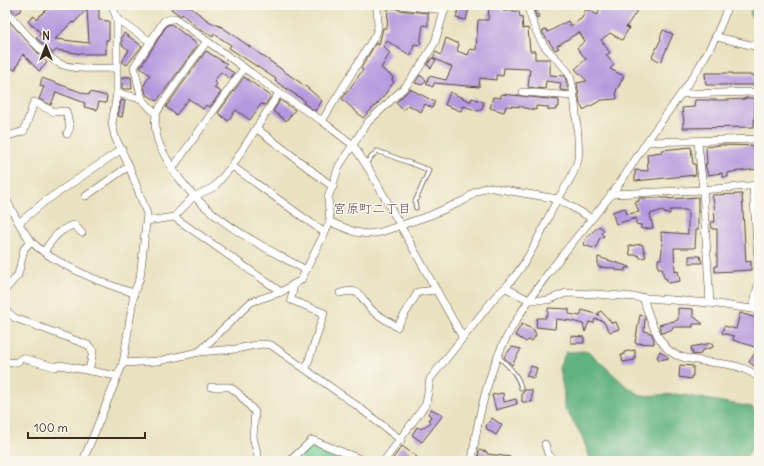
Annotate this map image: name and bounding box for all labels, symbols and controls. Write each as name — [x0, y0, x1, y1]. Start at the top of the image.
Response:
north arrow — [26, 26, 66, 66]
text: N — [42, 29, 50, 43]
district label: 宮原町二丁目 — [333, 200, 411, 217]
scale bar — [28, 414, 145, 440]
text: 100 m — [34, 420, 68, 435]

